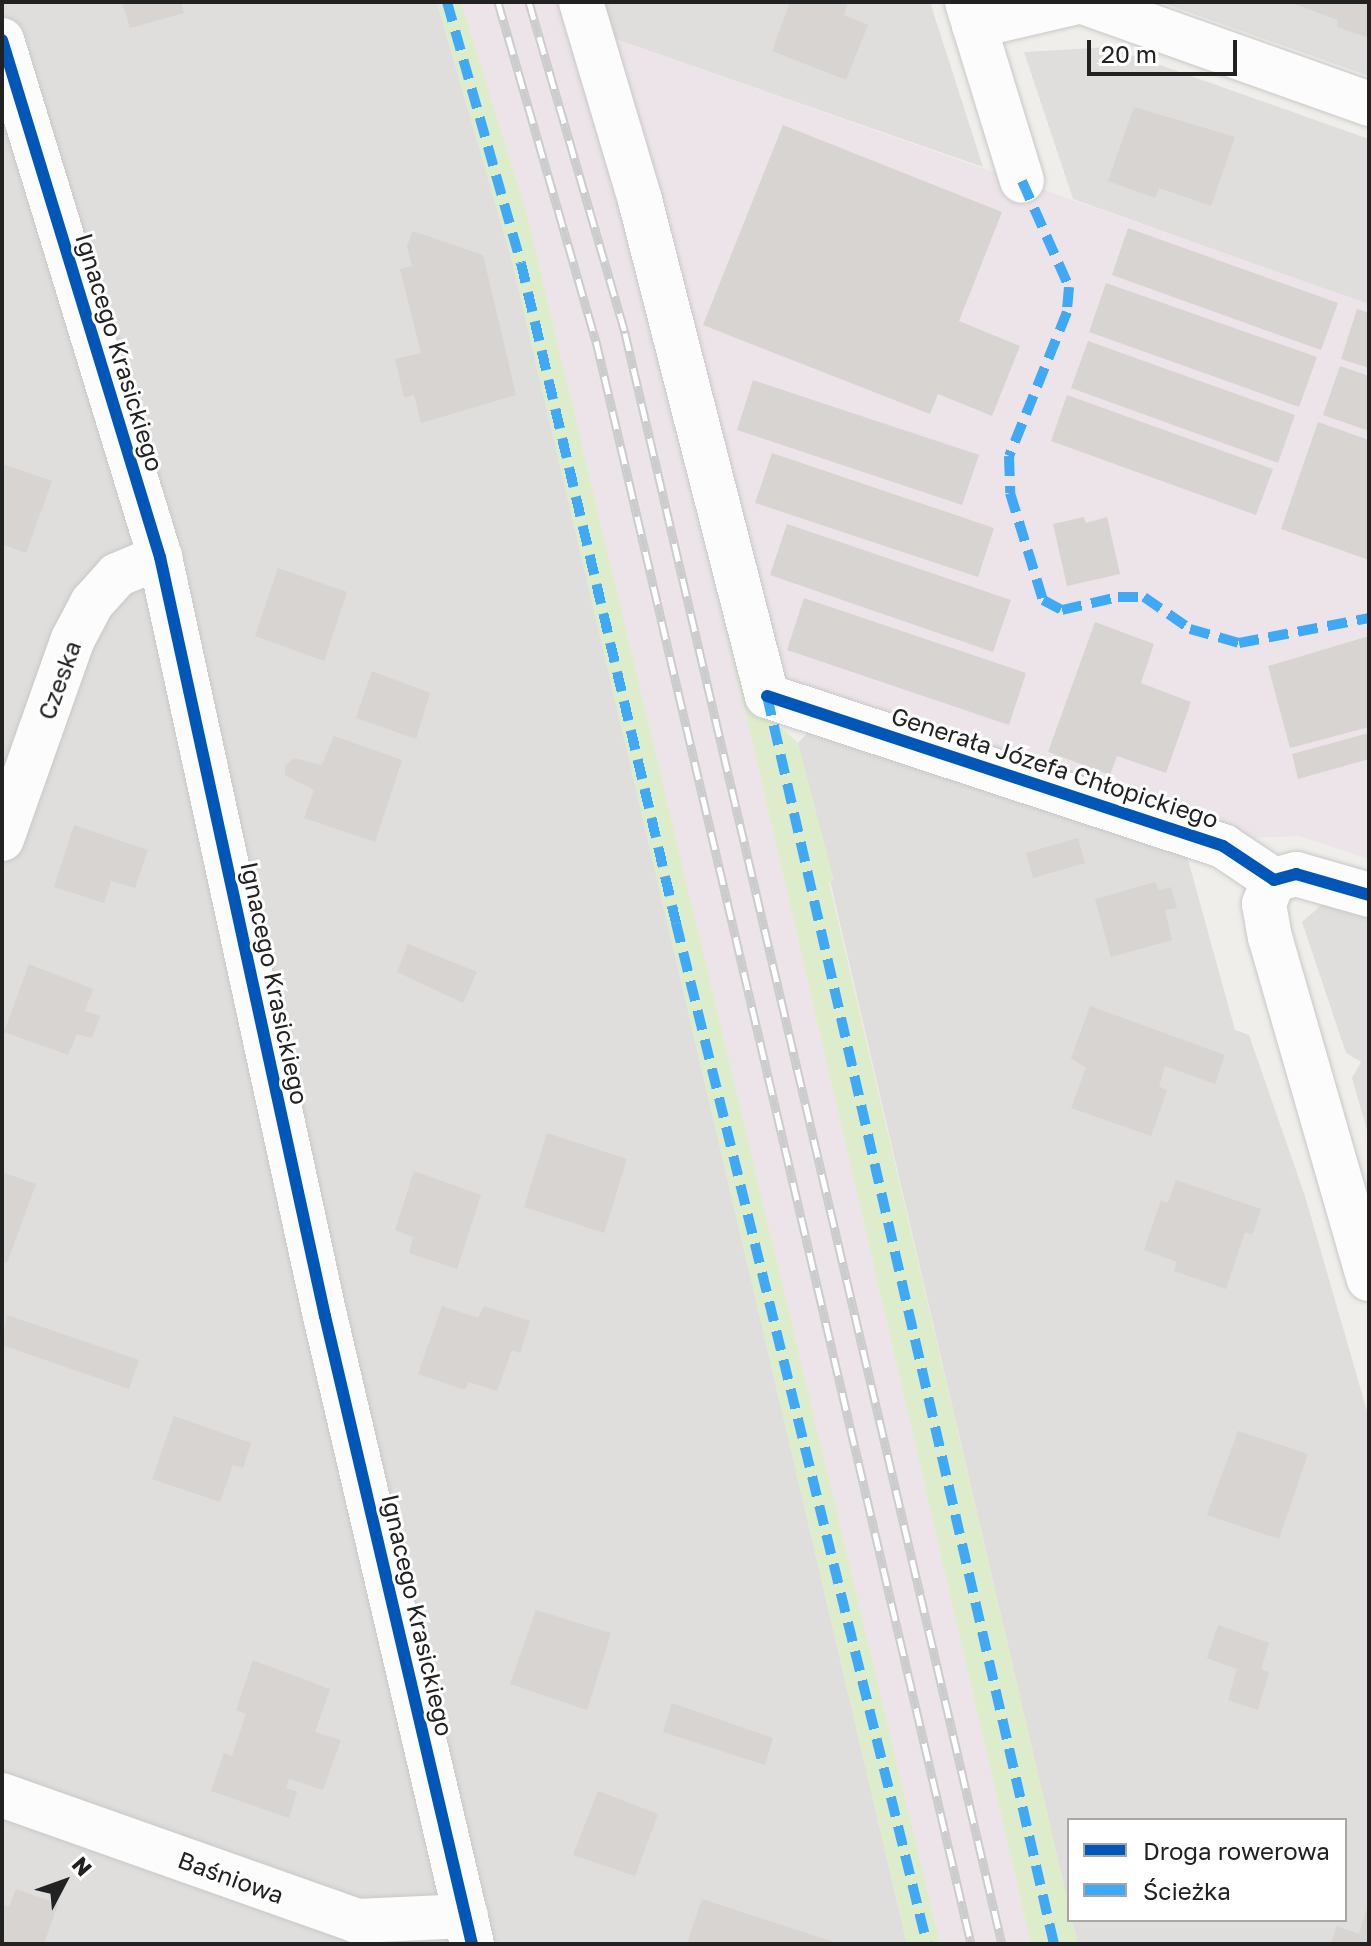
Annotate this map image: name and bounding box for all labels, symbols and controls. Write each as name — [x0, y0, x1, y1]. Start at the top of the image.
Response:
scale bar — [1091, 24, 1241, 74]
text: 20 m — [1101, 39, 1157, 68]
street label: Ignacego Krasickiego — [70, 230, 170, 474]
street label: Czeska — [31, 637, 87, 723]
street label: Generała Józefa Chłopickiego — [888, 700, 1222, 834]
street label: Ignacego Krasickiego — [235, 859, 315, 1107]
street label: Ignacego Krasickiego — [376, 1491, 460, 1739]
legend — [1067, 1818, 1347, 1922]
text: Droga rowerowa — [1143, 1836, 1330, 1865]
north arrow — [24, 1842, 104, 1922]
street label: Baśniowa — [174, 1845, 288, 1909]
text: N — [67, 1851, 98, 1881]
text: Ścieżka — [1143, 1876, 1231, 1905]

